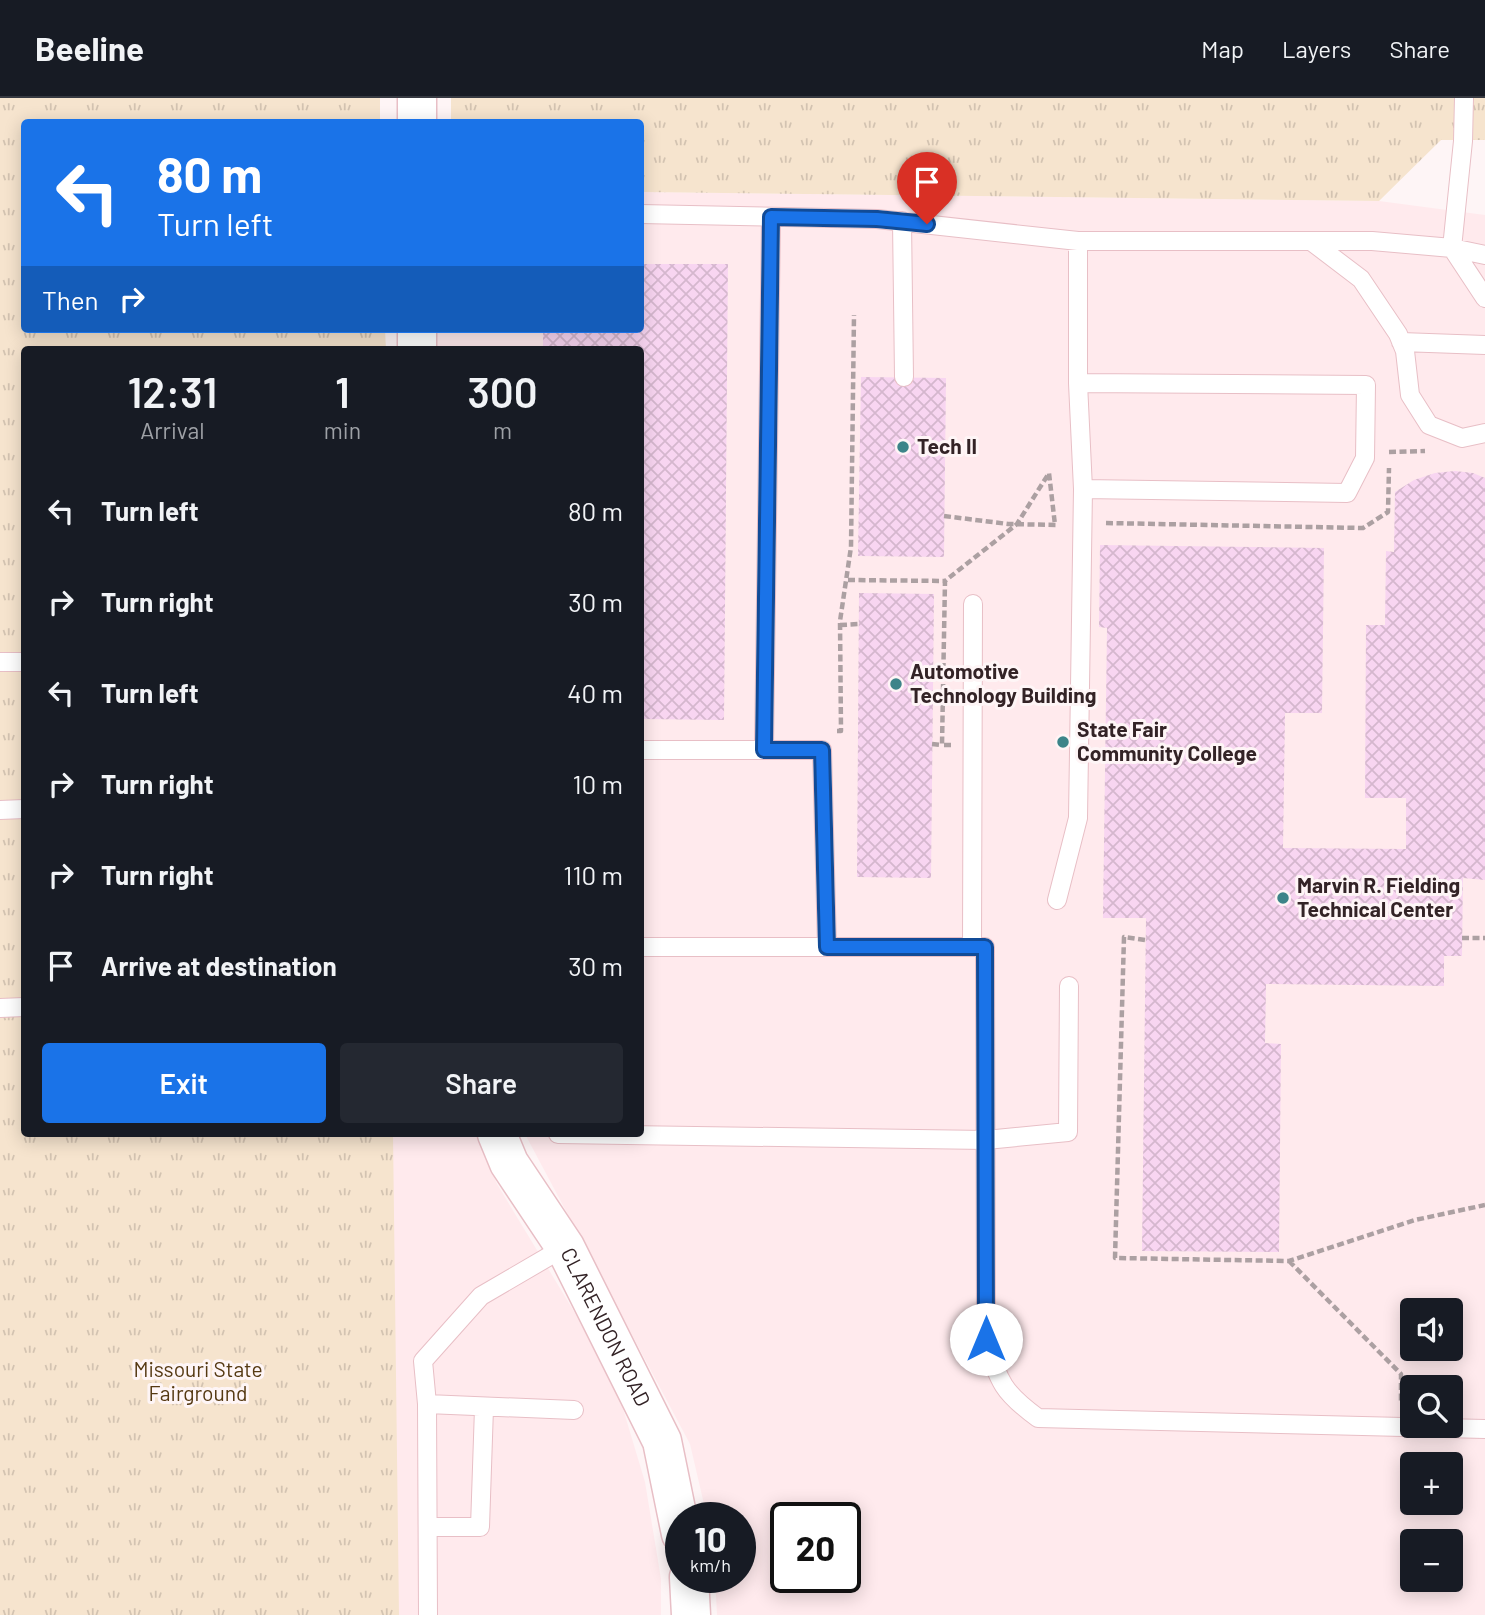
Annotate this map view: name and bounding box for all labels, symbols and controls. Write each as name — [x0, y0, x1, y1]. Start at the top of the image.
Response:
text: Beeline — [35, 28, 144, 68]
text: Map — [1201, 34, 1244, 63]
text: Layers — [1282, 34, 1351, 63]
text: Share — [1389, 34, 1450, 63]
text: 80 m — [157, 144, 262, 203]
icon: left — [42, 147, 133, 238]
pin — [897, 152, 957, 224]
icon: arrive — [908, 163, 946, 201]
text: Turn left — [157, 204, 274, 242]
icon: right — [113, 280, 151, 318]
text: Then — [42, 284, 99, 315]
text: 12:31 — [127, 366, 217, 416]
text: 1 — [335, 366, 350, 416]
text: 300 — [468, 366, 538, 416]
text: Arrival — [140, 416, 205, 444]
text: min — [324, 416, 361, 444]
text: m — [493, 416, 512, 444]
place label: Tech II — [917, 433, 977, 458]
marker: Tech II — [895, 439, 911, 455]
icon: left — [42, 492, 80, 530]
text: Turn left — [101, 495, 199, 526]
text: 80 m — [568, 495, 623, 526]
icon: right — [42, 583, 80, 621]
text: Turn right — [101, 586, 214, 617]
text: 30 m — [568, 586, 623, 617]
place label: Automotive Technology Building — [910, 658, 1096, 707]
icon: left — [42, 674, 80, 712]
marker: Automotive Technology Building — [888, 676, 904, 692]
text: Turn left — [101, 677, 199, 708]
text: 40 m — [567, 677, 623, 708]
place label: State Fair Community College — [1077, 716, 1257, 765]
marker: State Fair Community College — [1055, 734, 1071, 750]
icon: right — [42, 765, 80, 803]
text: Turn right — [101, 768, 214, 799]
text: 10 m — [573, 768, 623, 799]
icon: right — [42, 856, 80, 894]
text: Turn right — [101, 859, 214, 890]
text: 110 m — [563, 859, 623, 890]
place label: Marvin R. Fielding Technical Center — [1297, 872, 1460, 921]
marker: Marvin R. Fielding Technical Center — [1275, 890, 1291, 906]
icon: arrive — [42, 947, 80, 985]
text: Arrive at destination — [101, 950, 337, 981]
text: 30 m — [568, 950, 623, 981]
button: Exit — [42, 1043, 326, 1123]
button: Share — [340, 1043, 623, 1123]
street label: CLARENDON ROAD — [556, 1243, 656, 1410]
map controls — [1400, 1298, 1463, 1592]
button: sound — [1400, 1298, 1463, 1361]
position arrow — [949, 1302, 1023, 1376]
park label: Missouri State Fairground — [133, 1356, 263, 1405]
button: search — [1400, 1375, 1463, 1438]
button: + — [1400, 1452, 1463, 1515]
speed limit sign: 20 — [770, 1502, 861, 1593]
text: 10 — [694, 1517, 727, 1559]
button: − — [1400, 1529, 1463, 1592]
text: km/h — [690, 1554, 731, 1576]

